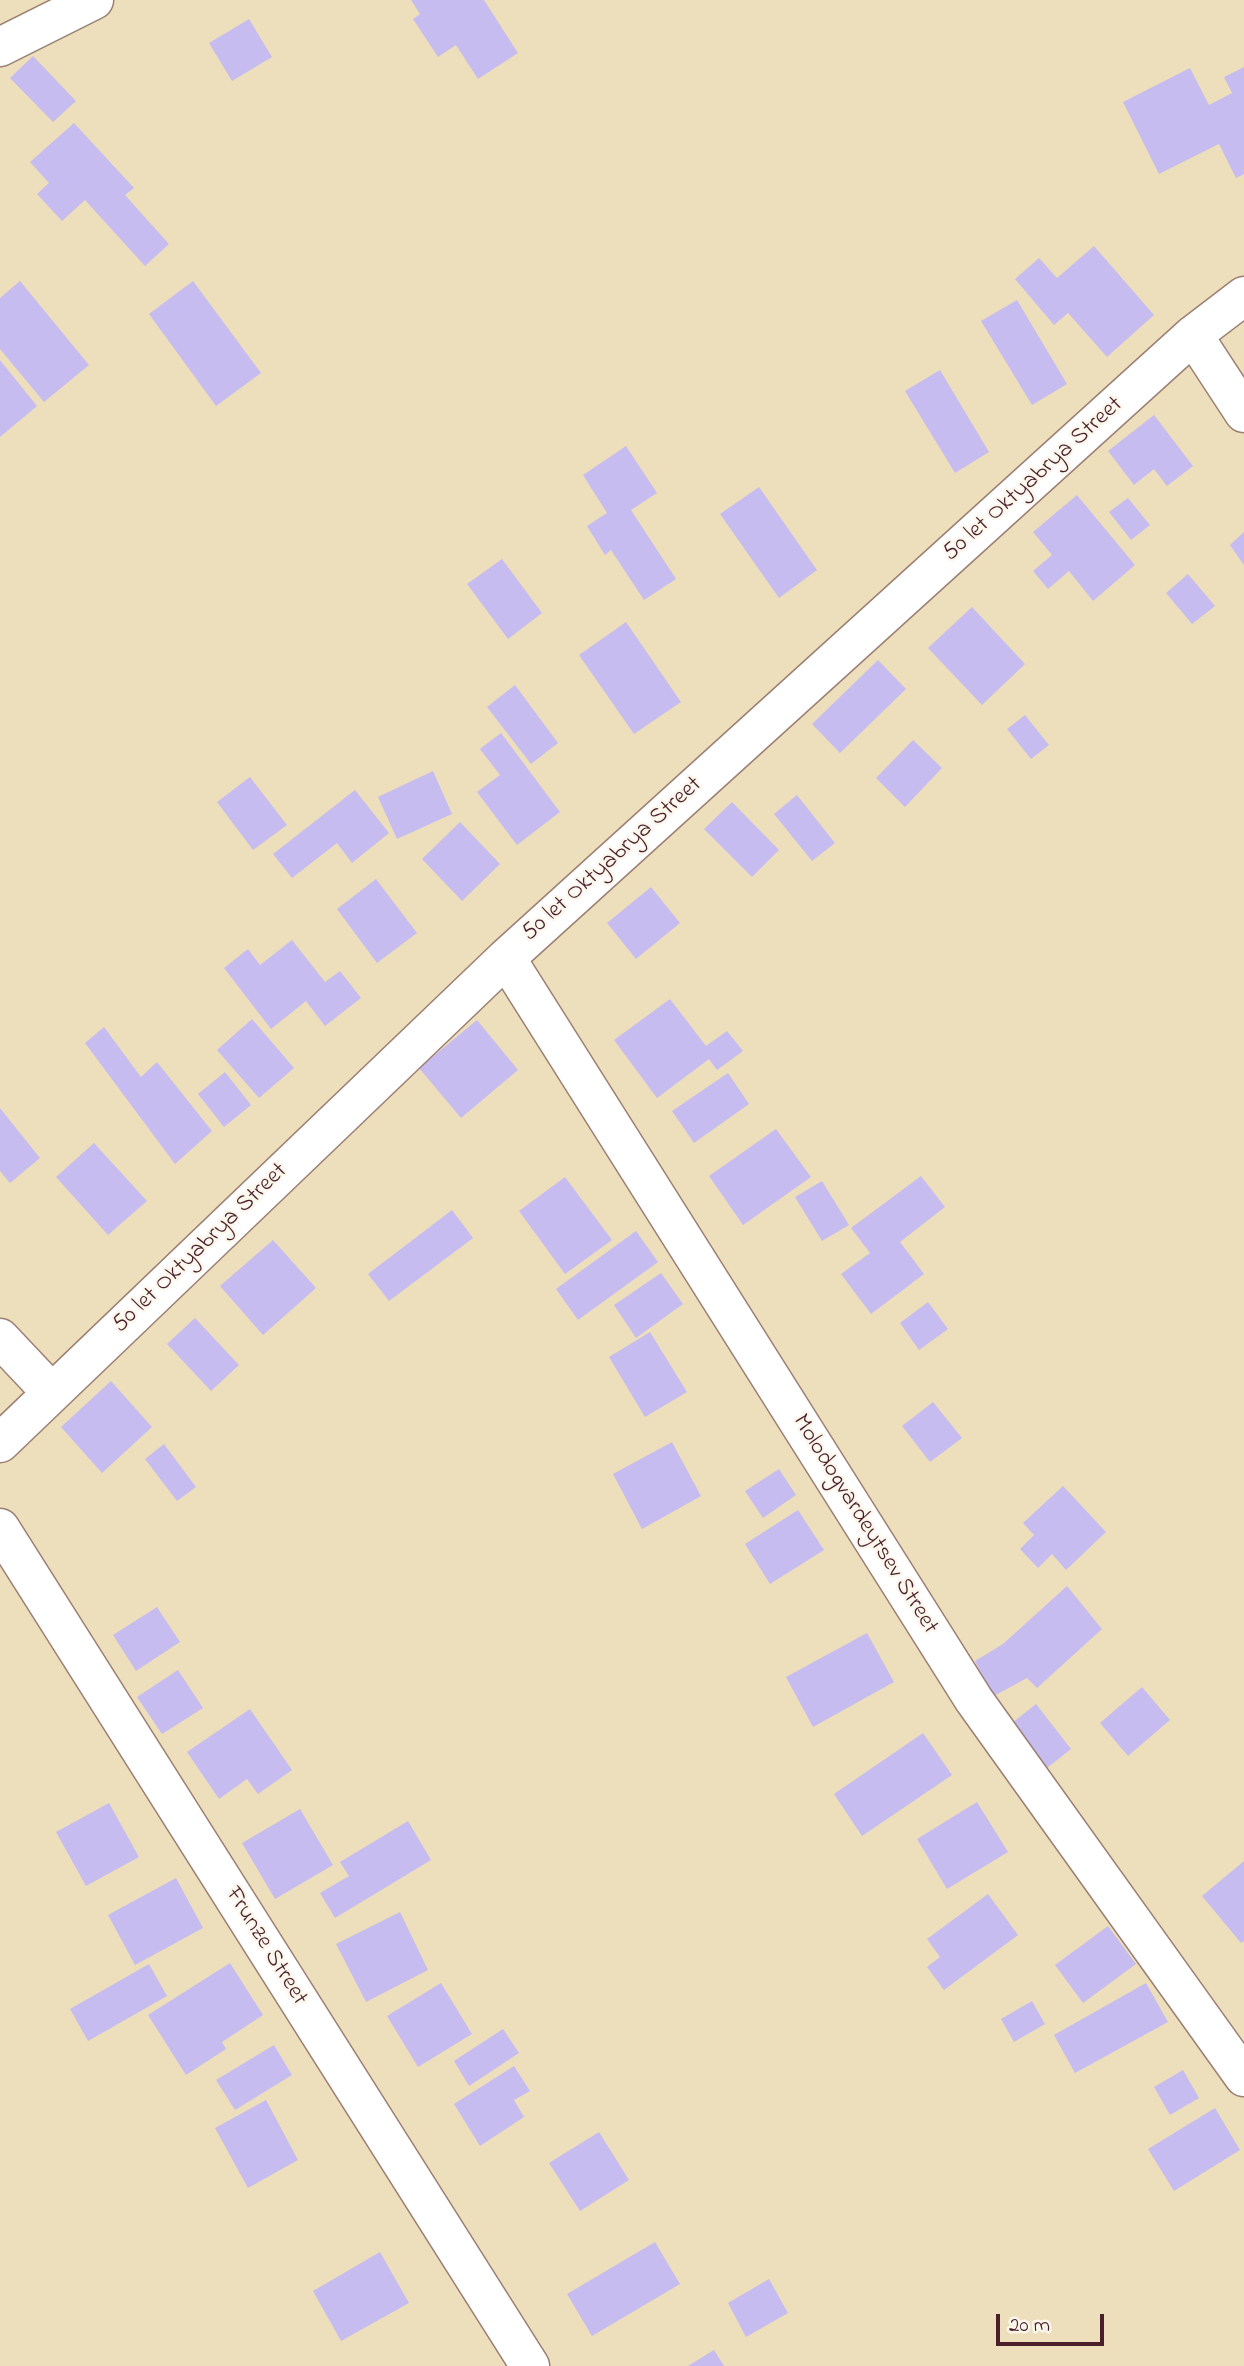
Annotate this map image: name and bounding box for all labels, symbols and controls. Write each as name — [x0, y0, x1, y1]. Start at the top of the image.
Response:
street label: 50 let Oktyabrya Street — [938, 392, 1130, 568]
street label: 50 let Oktyabrya Street — [517, 772, 709, 948]
street label: 50 let Oktyabrya Street — [107, 1158, 295, 1340]
street label: Molodogvardeytsev Street — [785, 1410, 943, 1640]
street label: Frunze Street — [217, 1883, 313, 2011]
scale bar — [999, 2300, 1108, 2344]
text: 20 m — [1009, 2311, 1050, 2341]

